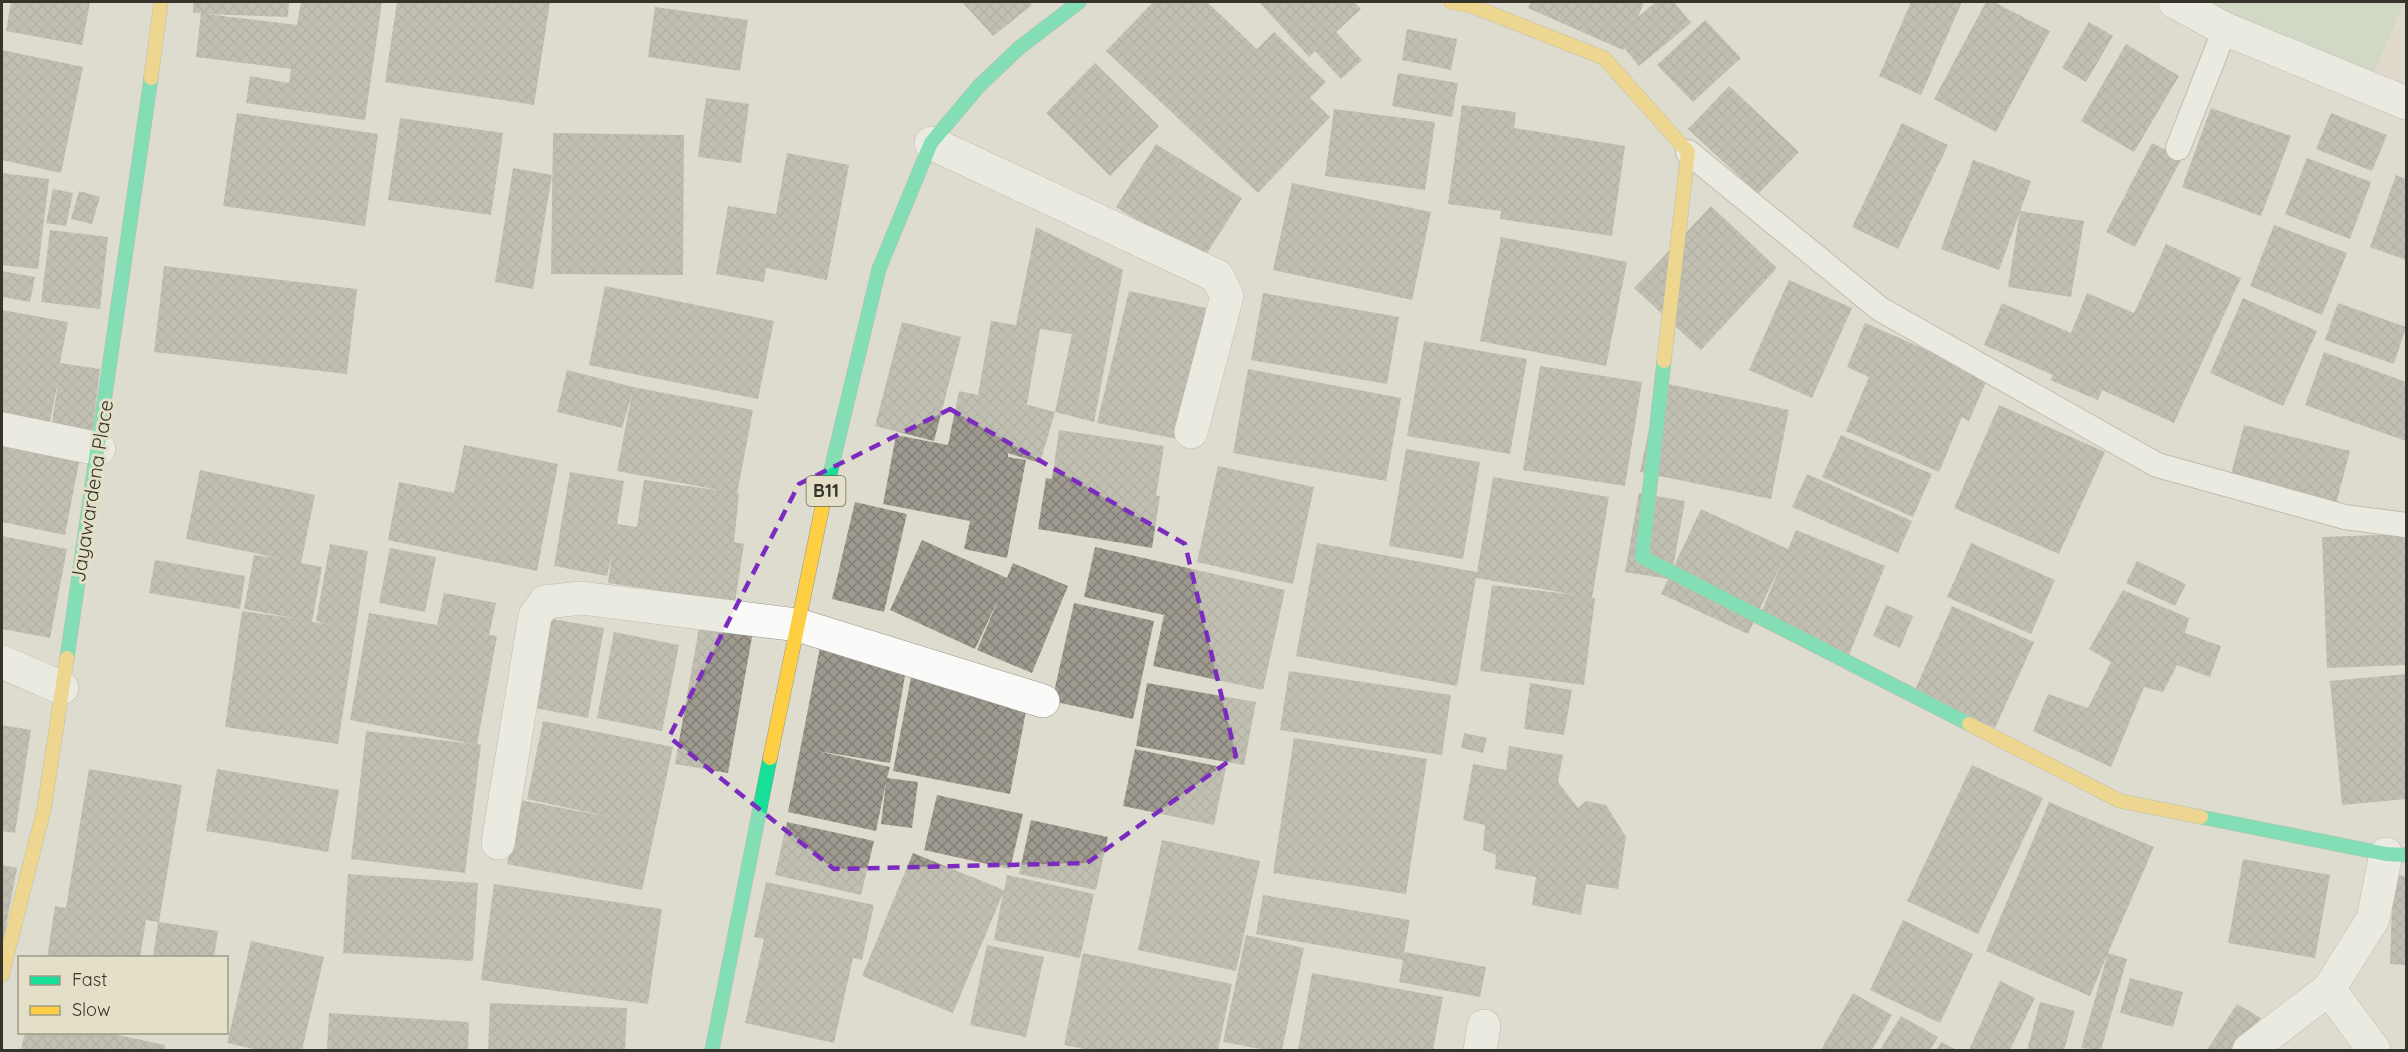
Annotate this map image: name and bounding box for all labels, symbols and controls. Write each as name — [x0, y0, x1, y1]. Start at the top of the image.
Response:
street label: Jayawardena Place — [65, 398, 118, 584]
road number: B11 — [806, 476, 846, 506]
legend — [18, 956, 228, 1034]
text: Fast — [72, 968, 107, 991]
text: Slow — [72, 998, 110, 1021]

